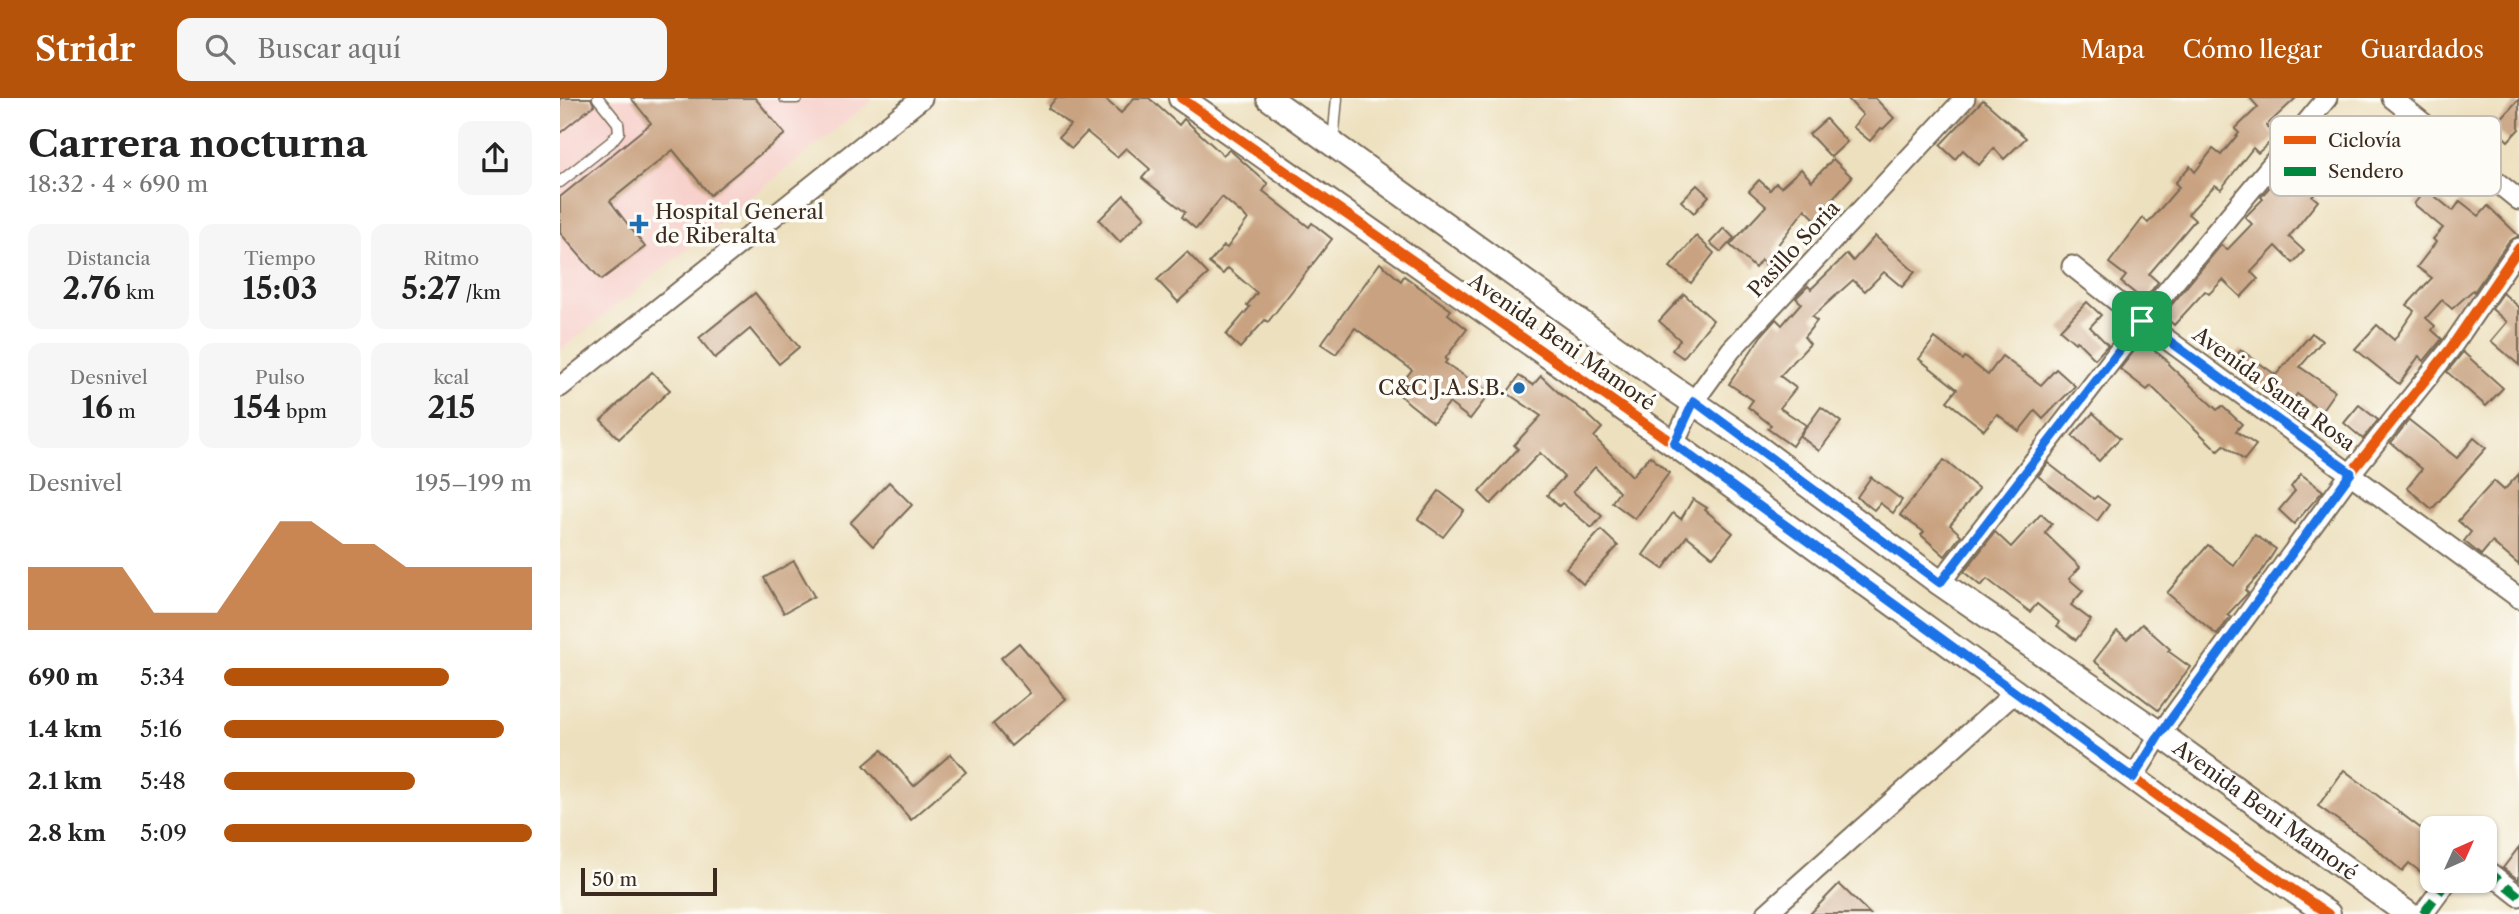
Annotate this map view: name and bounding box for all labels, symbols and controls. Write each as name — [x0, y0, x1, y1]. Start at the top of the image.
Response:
search box — [177, 18, 667, 81]
text: Stridr — [35, 29, 135, 70]
icon: search — [201, 30, 239, 68]
text: Buscar aquí — [257, 33, 401, 65]
text: Mapa — [2080, 35, 2145, 64]
text: Cómo llegar — [2183, 35, 2322, 64]
text: Guardados — [2360, 35, 2484, 64]
legend — [2270, 116, 2501, 196]
text: Carrera nocturna — [28, 120, 368, 167]
button: share — [458, 121, 532, 195]
text: Ciclovía — [2328, 129, 2401, 152]
text: Sendero — [2328, 160, 2404, 183]
text: 18:32 · 4 × 690 m — [28, 170, 208, 198]
street label: Pasillo Soria — [1743, 195, 1845, 302]
place label: Hospital General de Riberalta — [655, 199, 824, 248]
marker: Hospital General de Riberalta — [629, 214, 649, 234]
text: Distancia — [67, 247, 151, 270]
text: Tiempo — [244, 247, 316, 270]
text: Ritmo — [423, 247, 479, 270]
street label: Avenida Beni Mamoré — [1463, 267, 1660, 415]
text: 2.76 — [63, 270, 121, 307]
text: 15:03 — [242, 270, 318, 307]
text: 5:27 — [402, 270, 460, 307]
text: km — [121, 281, 155, 304]
text: /km — [460, 281, 501, 304]
pin — [2112, 291, 2172, 351]
icon: arrive — [2123, 302, 2161, 340]
street label: Avenida Santa Rosa — [2188, 321, 2361, 456]
text: Desnivel — [70, 366, 148, 389]
text: Pulso — [255, 366, 305, 389]
text: kcal — [433, 366, 469, 389]
place label: C&C J.A.S.B. — [1378, 375, 1505, 400]
marker: C&C J.A.S.B. — [1511, 380, 1527, 396]
text: 16 — [82, 389, 113, 426]
text: 154 — [233, 389, 281, 426]
text: 215 — [427, 389, 475, 426]
text: m — [113, 400, 136, 423]
text: bpm — [281, 400, 327, 423]
text: Desnivel — [28, 469, 122, 497]
text: 195–199 m — [415, 469, 532, 497]
text: 690 m — [28, 663, 99, 691]
text: 5:34 — [140, 663, 185, 691]
text: 1.4 km — [28, 715, 102, 743]
text: 5:16 — [140, 715, 182, 743]
street label: Avenida Beni Mamoré — [2168, 734, 2363, 885]
text: 2.1 km — [28, 767, 102, 795]
text: 5:48 — [140, 767, 186, 795]
north arrow — [2420, 816, 2497, 892]
map controls — [2420, 816, 2497, 893]
text: 2.8 km — [28, 819, 106, 847]
text: 5:09 — [140, 819, 187, 847]
scale bar — [581, 865, 718, 897]
text: 50 m — [592, 868, 637, 891]

